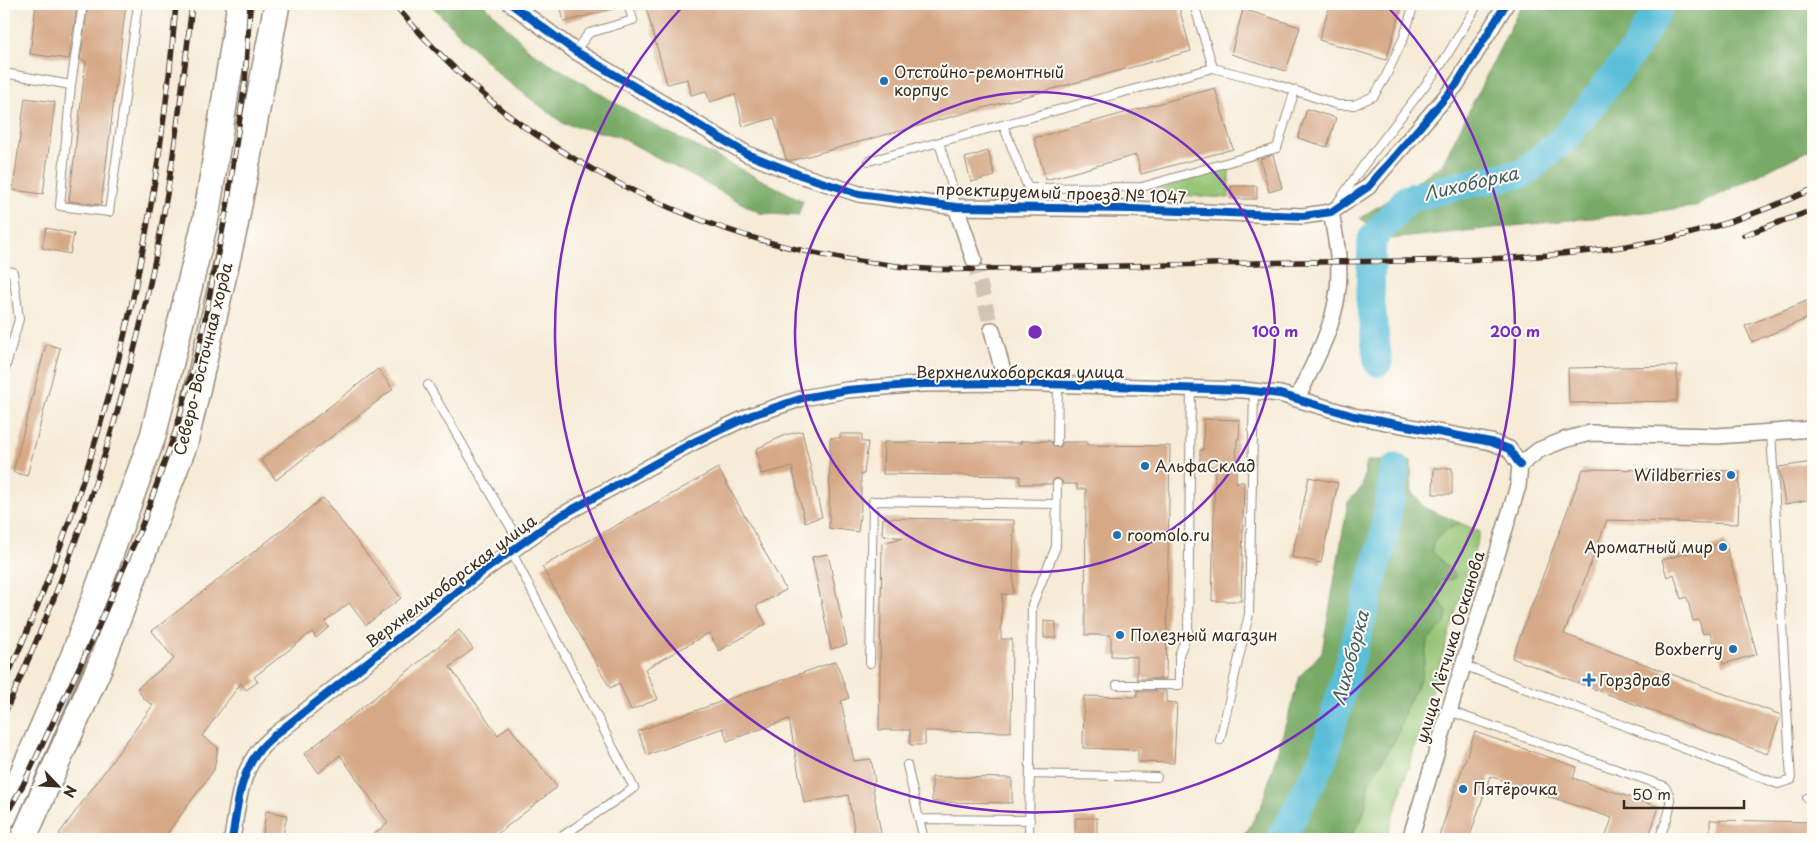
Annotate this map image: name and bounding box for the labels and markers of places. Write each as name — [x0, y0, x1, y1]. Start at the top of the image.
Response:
place label: Отстойно-ремонтный корпус — [894, 59, 1064, 101]
marker: Отстойно-ремонтный корпус — [878, 75, 890, 87]
centre of rings — [1026, 323, 1044, 341]
place label: АльфаСклад — [1155, 453, 1256, 477]
marker: АльфаСклад — [1139, 460, 1151, 472]
place label: Wildberries — [1634, 462, 1721, 486]
marker: Wildberries — [1725, 469, 1737, 481]
place label: roomolo.ru — [1127, 522, 1210, 546]
marker: roomolo.ru — [1111, 529, 1123, 541]
place label: Ароматный мир — [1584, 534, 1713, 558]
marker: Ароматный мир — [1717, 541, 1729, 553]
place label: Полезный магазин — [1130, 622, 1278, 646]
marker: Полезный магазин — [1114, 629, 1126, 641]
place label: Boxberry — [1654, 636, 1723, 660]
marker: Boxberry — [1727, 643, 1739, 655]
place label: Горздрав — [1599, 667, 1670, 691]
marker: Горздрав — [1583, 674, 1595, 686]
place label: Пятёрочка — [1473, 776, 1558, 800]
marker: Пятёрочка — [1457, 783, 1469, 795]

